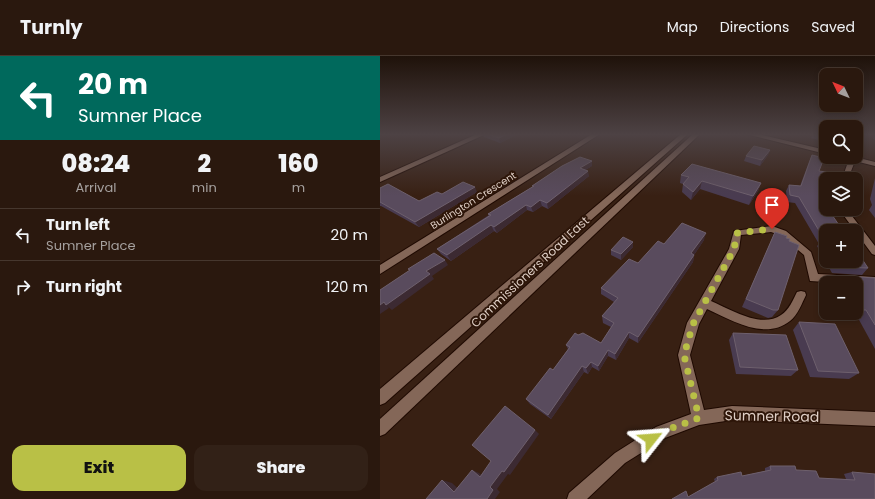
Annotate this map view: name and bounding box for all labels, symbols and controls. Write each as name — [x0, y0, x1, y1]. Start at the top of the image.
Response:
text: Turnly — [20, 14, 83, 41]
text: Map — [667, 17, 698, 37]
text: Directions — [720, 17, 789, 37]
text: Saved — [811, 17, 855, 37]
text: 20 m — [78, 65, 148, 104]
north arrow — [819, 68, 863, 112]
map controls — [819, 68, 863, 320]
icon: left — [12, 72, 64, 124]
text: Sumner Place — [78, 103, 202, 128]
button: search — [819, 120, 863, 164]
text: 08:24 — [61, 147, 130, 180]
text: 2 — [197, 147, 211, 180]
text: 160 — [278, 147, 319, 180]
street label: Burlington Crescent — [427, 168, 519, 233]
button: layers — [819, 172, 863, 216]
text: Arrival — [75, 178, 116, 197]
text: min — [192, 178, 217, 197]
text: m — [292, 178, 305, 197]
pin — [755, 188, 789, 229]
icon: arrive — [761, 194, 783, 216]
street label: Commissioners Road East — [467, 212, 593, 331]
text: Turn left — [46, 214, 110, 235]
icon: left — [12, 224, 34, 246]
text: 20 m — [330, 224, 368, 245]
button: + — [819, 224, 863, 268]
text: Sumner Place — [46, 236, 136, 255]
icon: right — [12, 276, 34, 298]
text: Turn right — [46, 276, 122, 297]
text: 120 m — [326, 276, 368, 297]
button: − — [819, 276, 863, 320]
street label: Sumner Road — [725, 405, 819, 427]
position arrow — [630, 418, 672, 460]
button: Exit — [12, 445, 186, 491]
button: Share — [194, 445, 368, 491]

